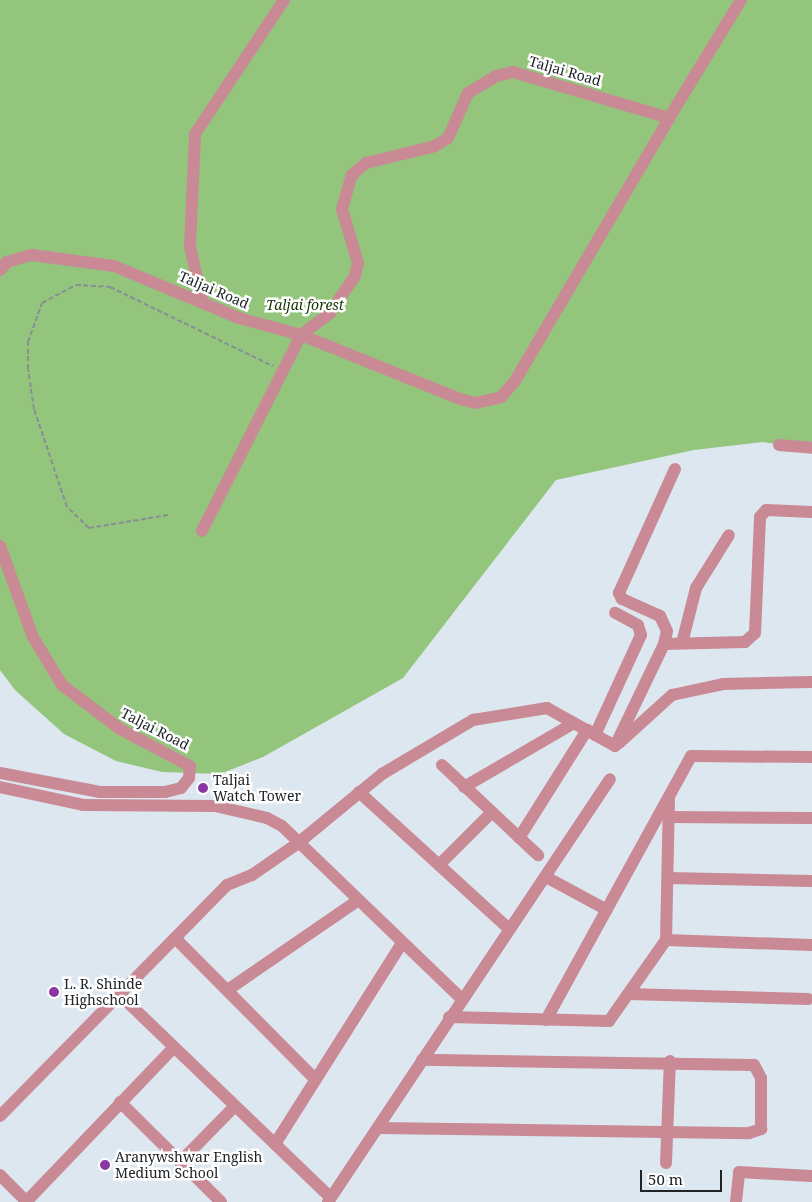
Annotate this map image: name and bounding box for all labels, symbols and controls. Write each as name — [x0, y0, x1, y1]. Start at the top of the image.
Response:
street label: Taljai Road — [527, 53, 603, 89]
street label: Taljai Road — [177, 268, 251, 312]
park label: Taljai forest — [266, 297, 344, 313]
street label: Taljai Road — [118, 705, 192, 753]
place label: Taljai Watch Tower — [213, 772, 301, 804]
marker: Taljai Watch Tower — [197, 782, 209, 794]
place label: L. R. Shinde Highschool — [64, 976, 142, 1009]
marker: L. R. Shinde Highschool — [48, 986, 60, 998]
place label: Aranywshwar English Medium School — [115, 1149, 262, 1182]
marker: Aranywshwar English Medium School — [99, 1159, 111, 1171]
scale bar — [642, 1160, 724, 1192]
text: 50 m — [648, 1169, 683, 1189]

